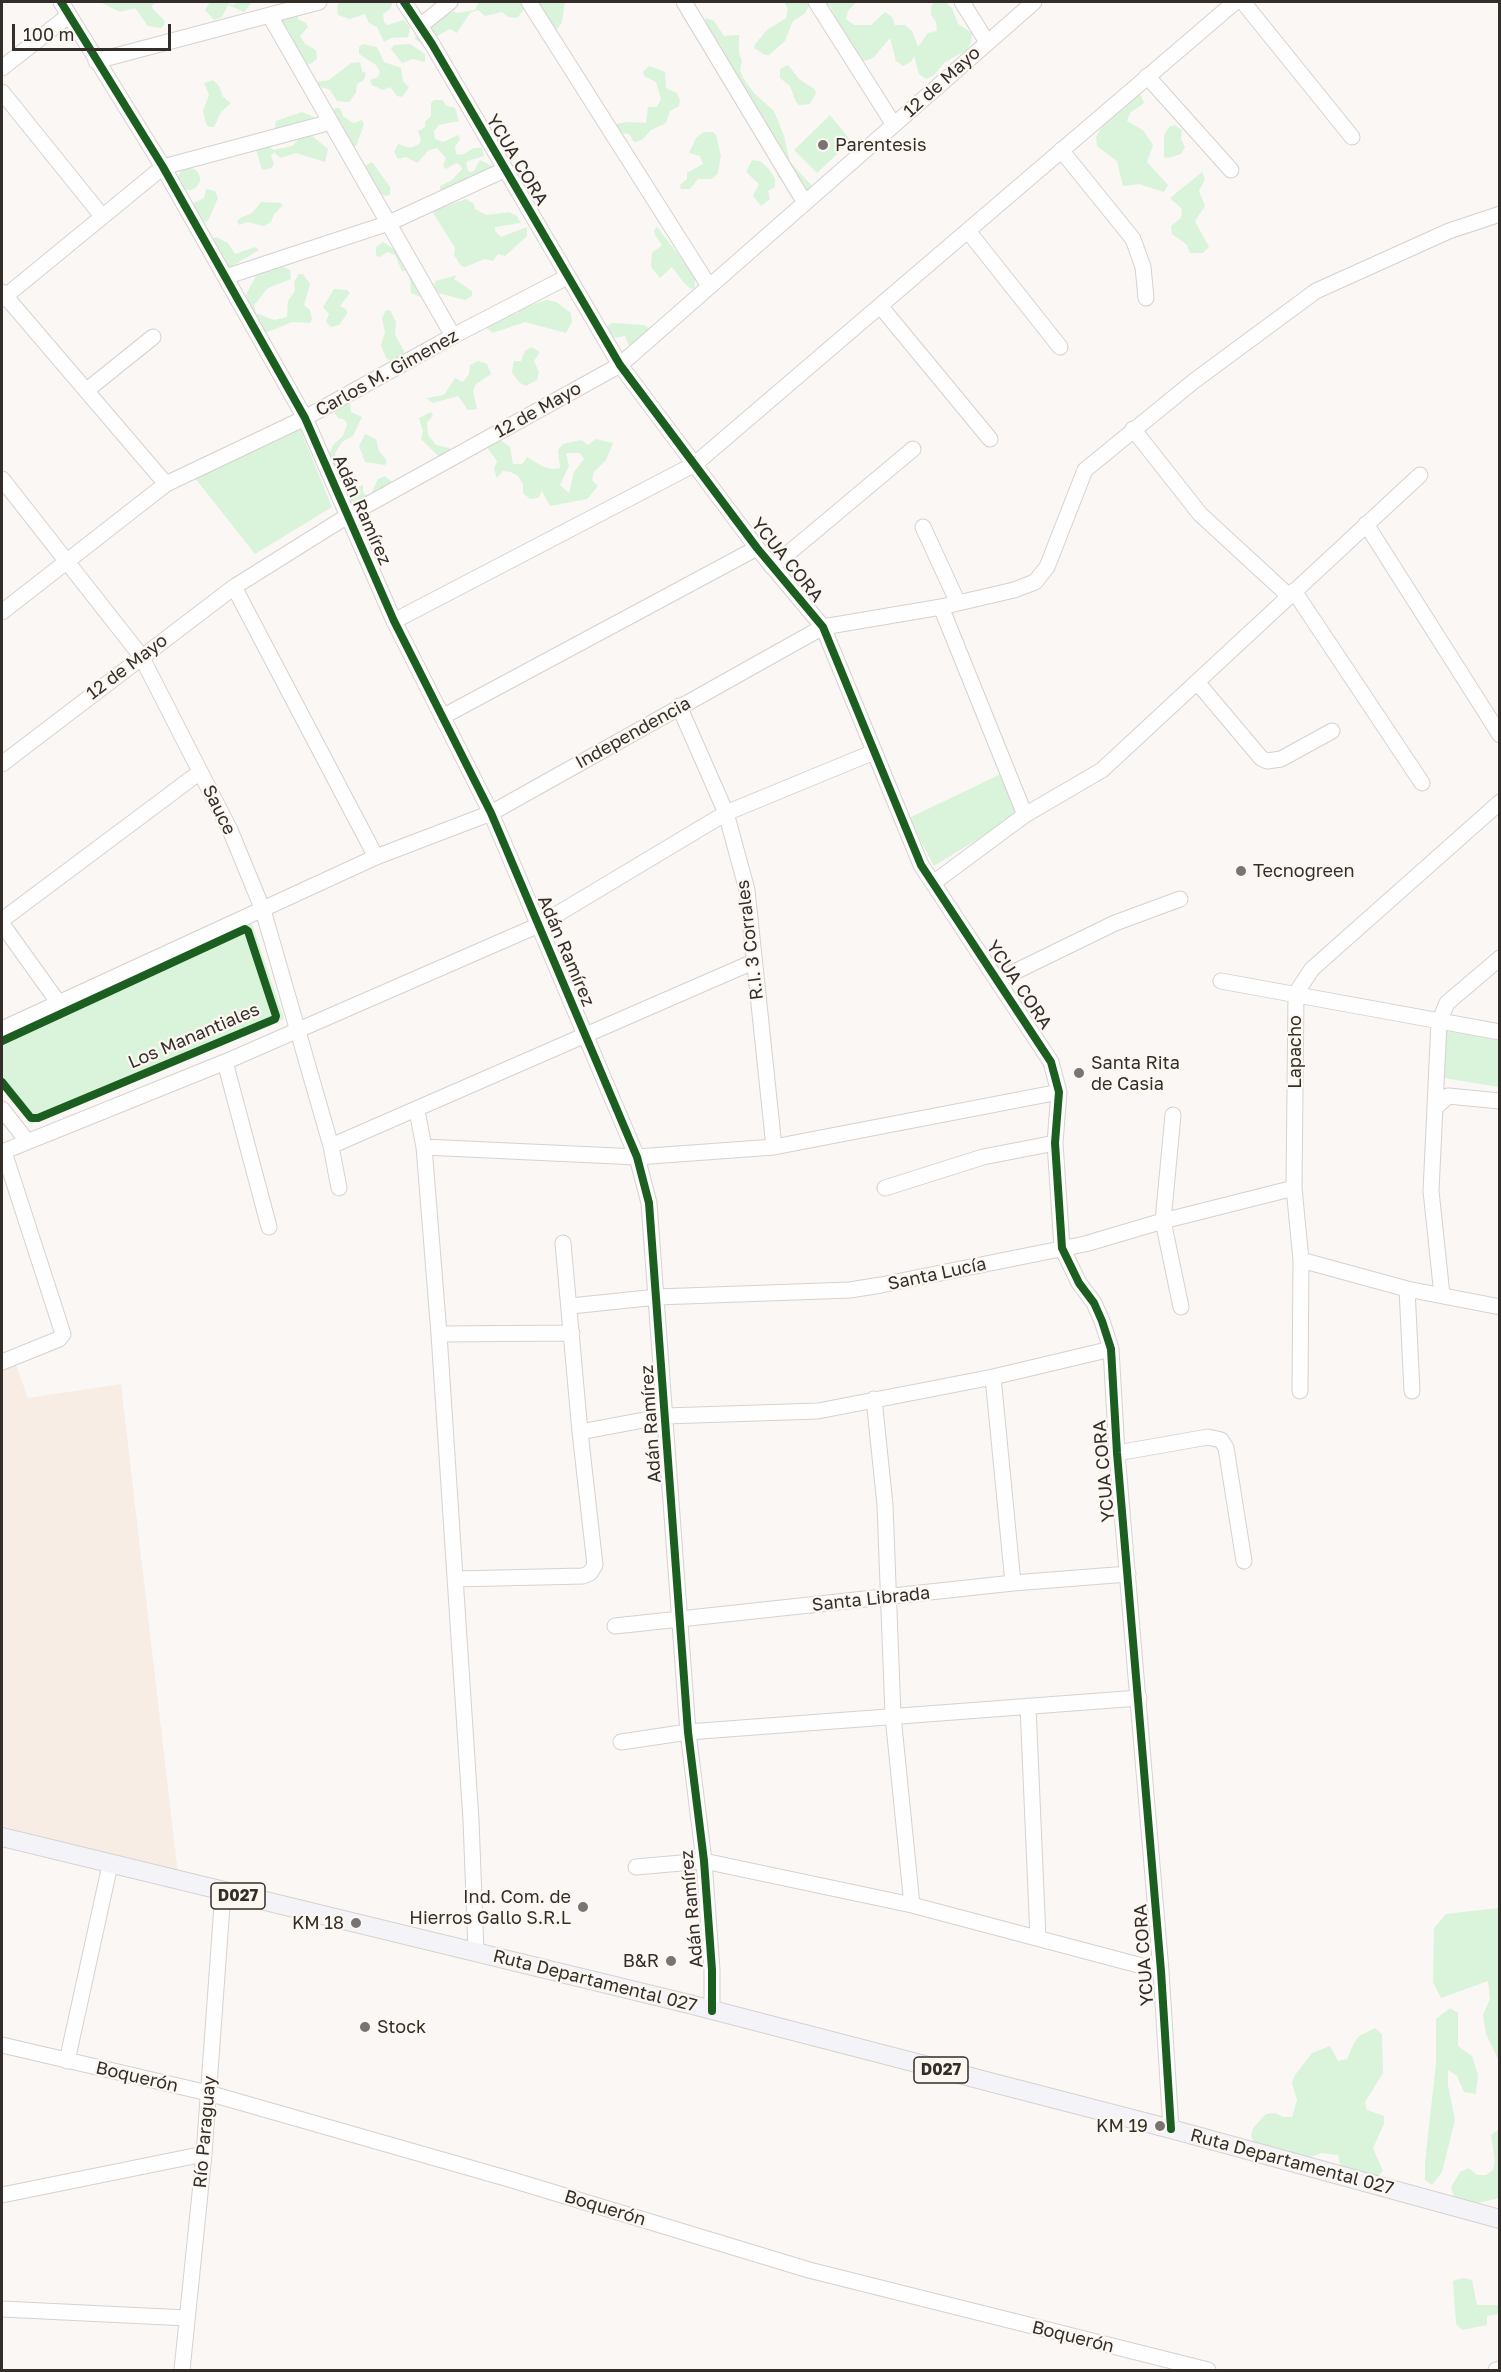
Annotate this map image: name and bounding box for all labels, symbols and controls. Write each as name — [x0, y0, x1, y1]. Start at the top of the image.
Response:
scale bar — [15, 12, 174, 50]
text: 100 m — [23, 23, 74, 45]
street label: 12 de Mayo — [899, 42, 985, 122]
street label: YCUA CORA — [481, 111, 553, 209]
place label: Parentesis — [835, 134, 926, 156]
marker: Parentesis — [816, 138, 830, 152]
street label: Carlos M. Gimenez — [312, 325, 462, 421]
street label: 12 de Mayo — [491, 377, 585, 443]
street label: Adán Ramírez — [328, 452, 396, 568]
street label: YCUA CORA — [746, 513, 828, 607]
street label: 12 de Mayo — [82, 630, 172, 704]
street label: Independencia — [572, 692, 694, 774]
street label: Sauce — [198, 782, 240, 838]
place label: Tecnogreen — [1253, 860, 1355, 882]
marker: Tecnogreen — [1234, 864, 1248, 878]
street label: R.I. 3 Corrales — [732, 879, 768, 1001]
street label: Adán Ramírez — [533, 892, 599, 1010]
street label: YCUA CORA — [981, 937, 1057, 1033]
street label: Los Manantiales — [125, 999, 263, 1073]
street label: Lapacho — [1284, 1015, 1306, 1089]
place label: Santa Rita de Casia — [1091, 1052, 1180, 1094]
marker: Santa Rita de Casia — [1072, 1066, 1086, 1080]
street label: Santa Lucía — [886, 1253, 988, 1295]
street label: Adán Ramírez — [636, 1364, 666, 1484]
street label: YCUA CORA — [1089, 1419, 1119, 1523]
street label: Santa Librada — [811, 1582, 931, 1616]
street label: Adán Ramírez — [676, 1849, 708, 1969]
road number: D027 — [211, 1883, 265, 1909]
place label: Ind. Com. de Hierros Gallo S.R.L — [409, 1886, 571, 1928]
marker: Ind. Com. de Hierros Gallo S.R.L — [576, 1900, 590, 1914]
street label: YCUA CORA — [1130, 1903, 1158, 2007]
place label: KM 18 — [292, 1912, 344, 1934]
marker: KM 18 — [349, 1916, 363, 1930]
street label: Ruta Departamental 027 — [491, 1945, 699, 2017]
place label: B&R — [623, 1950, 659, 1972]
marker: B&R — [664, 1954, 678, 1968]
place label: Stock — [377, 2016, 426, 2038]
marker: Stock — [358, 2020, 372, 2034]
street label: Boquerón — [94, 2057, 180, 2097]
road number: D027 — [914, 2057, 968, 2083]
street label: Río Paraguay — [189, 2075, 221, 2189]
place label: KM 19 — [1096, 2115, 1148, 2137]
marker: KM 19 — [1153, 2119, 1167, 2133]
street label: Ruta Departamental 027 — [1188, 2124, 1396, 2200]
street label: Boquerón — [562, 2185, 648, 2231]
street label: Boquerón — [1030, 2316, 1116, 2358]

